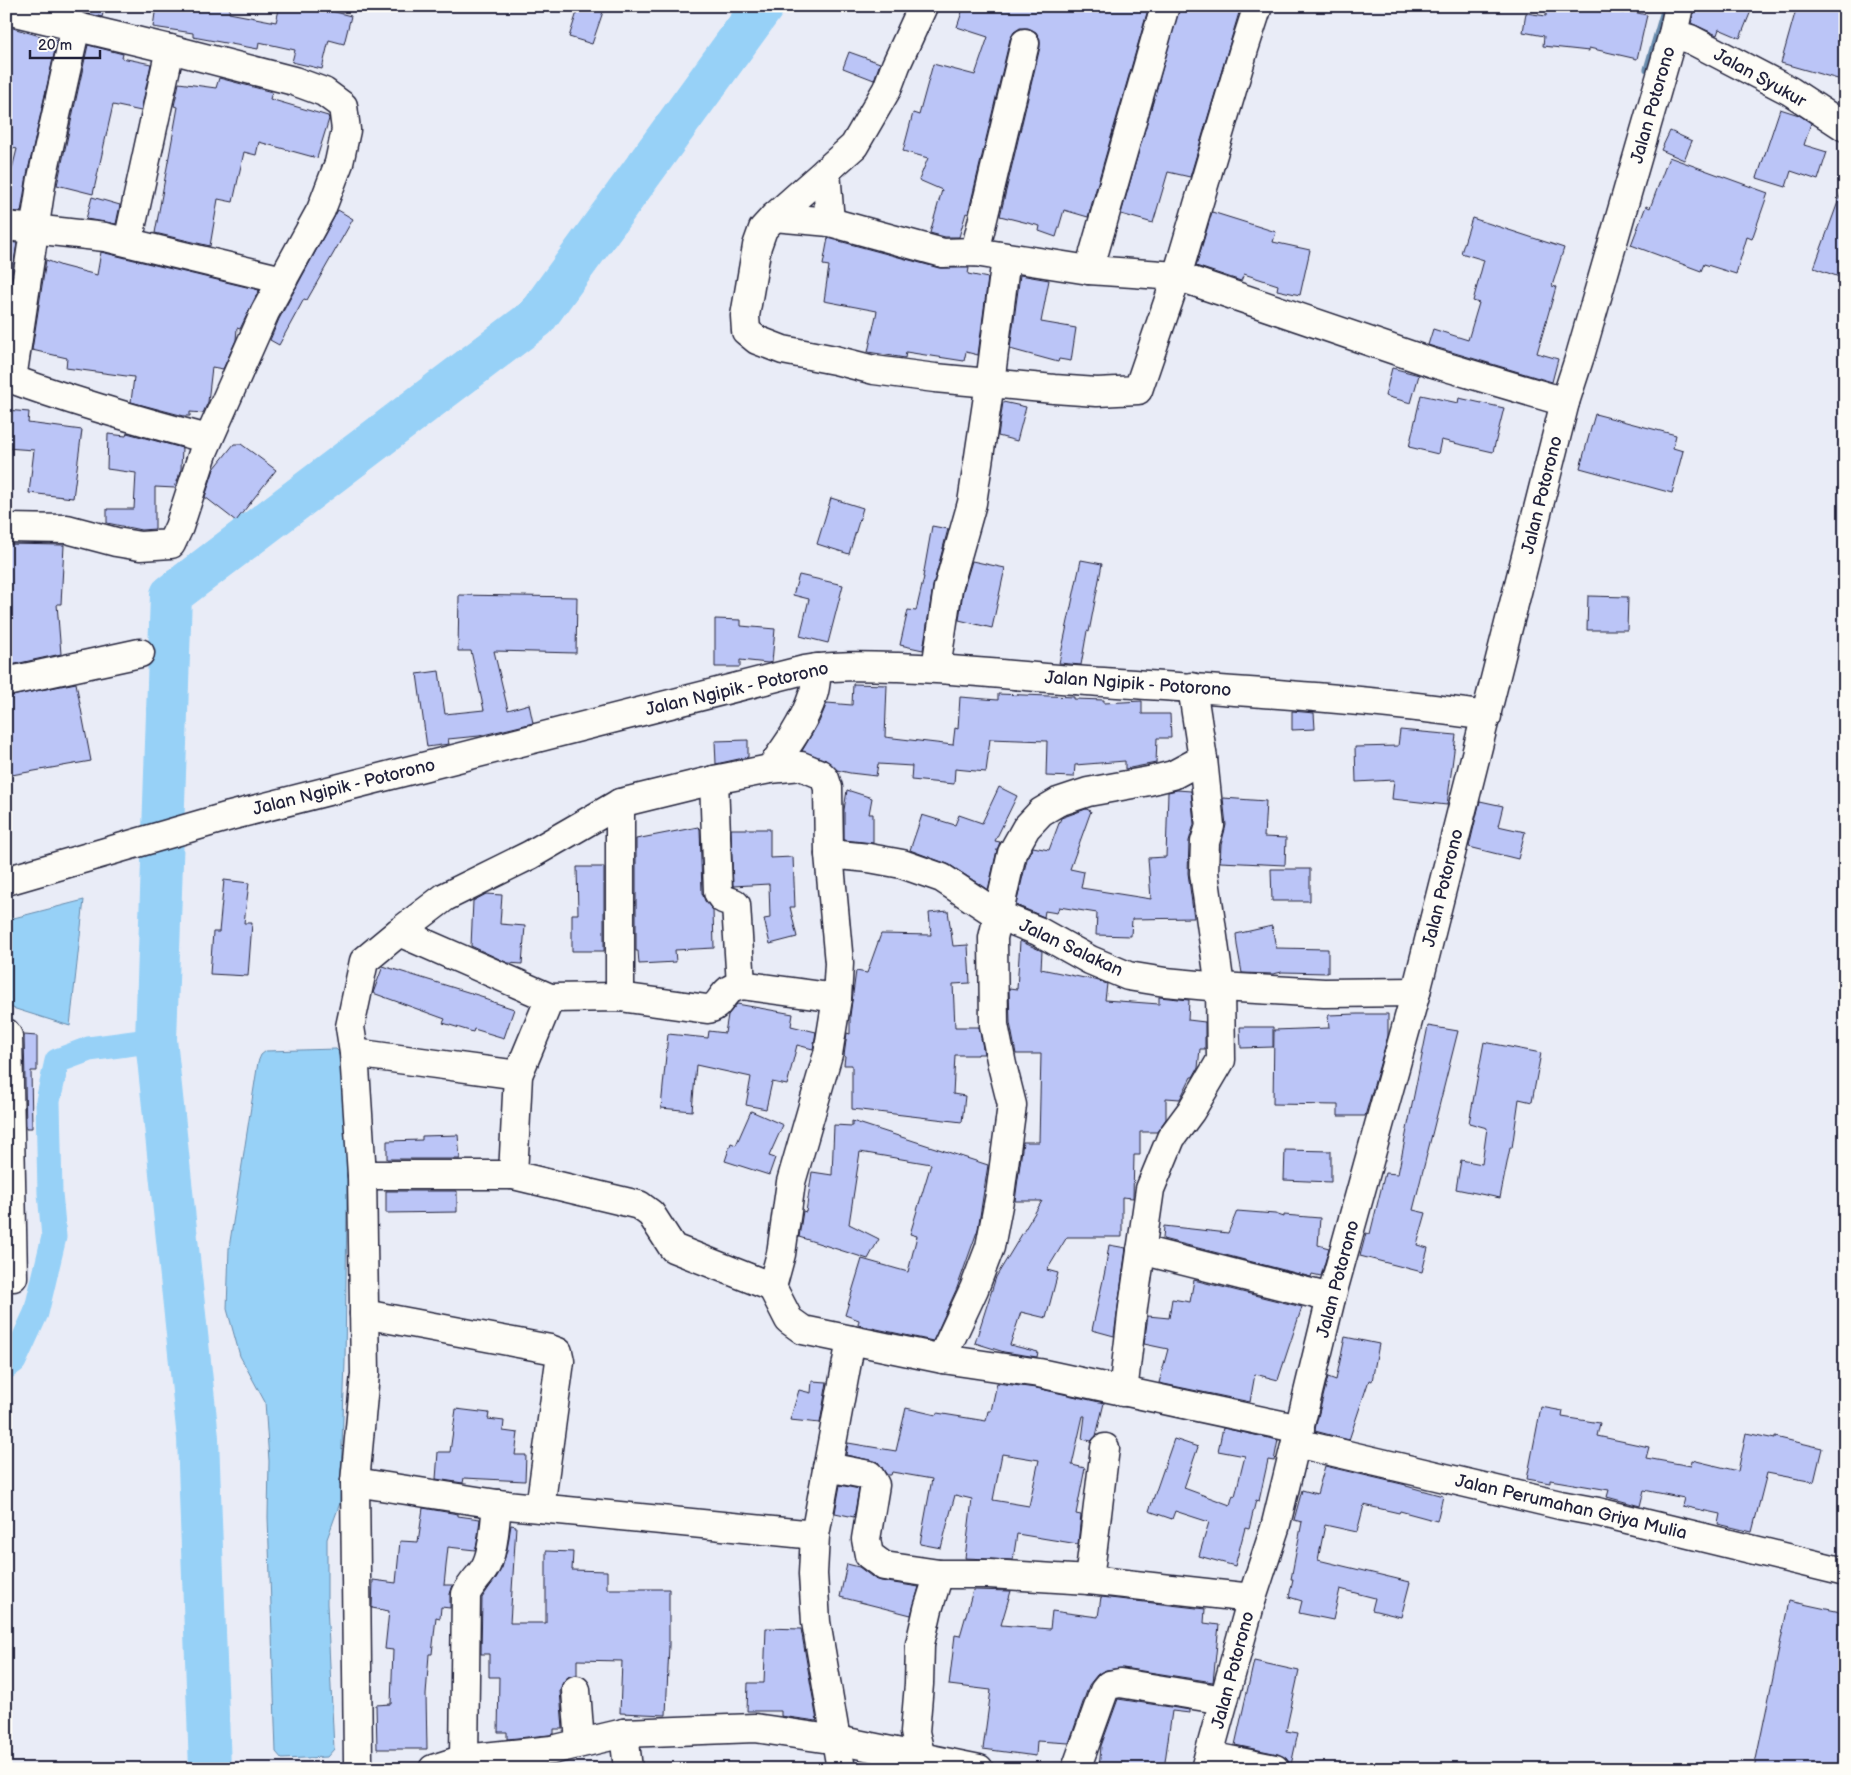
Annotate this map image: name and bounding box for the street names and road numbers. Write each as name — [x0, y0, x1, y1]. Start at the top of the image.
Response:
street label: Jalan Potorono — [1626, 44, 1680, 166]
street label: Jalan Syukur — [1710, 44, 1810, 112]
street label: Jalan Potorono — [1517, 434, 1567, 556]
street label: Jalan Ngipik - Potorono — [643, 658, 831, 720]
street label: Jalan Ngipik - Potorono — [1044, 667, 1232, 701]
street label: Jalan Ngipik - Potorono — [251, 754, 437, 820]
street label: Jalan Potorono — [1418, 827, 1468, 949]
street label: Jalan Salakan — [1016, 915, 1126, 981]
street label: Jalan Potorono — [1312, 1218, 1364, 1340]
street label: Jalan Perumahan Griya Mulia — [1453, 1470, 1689, 1544]
street label: Jalan Potorono — [1207, 1609, 1259, 1731]

